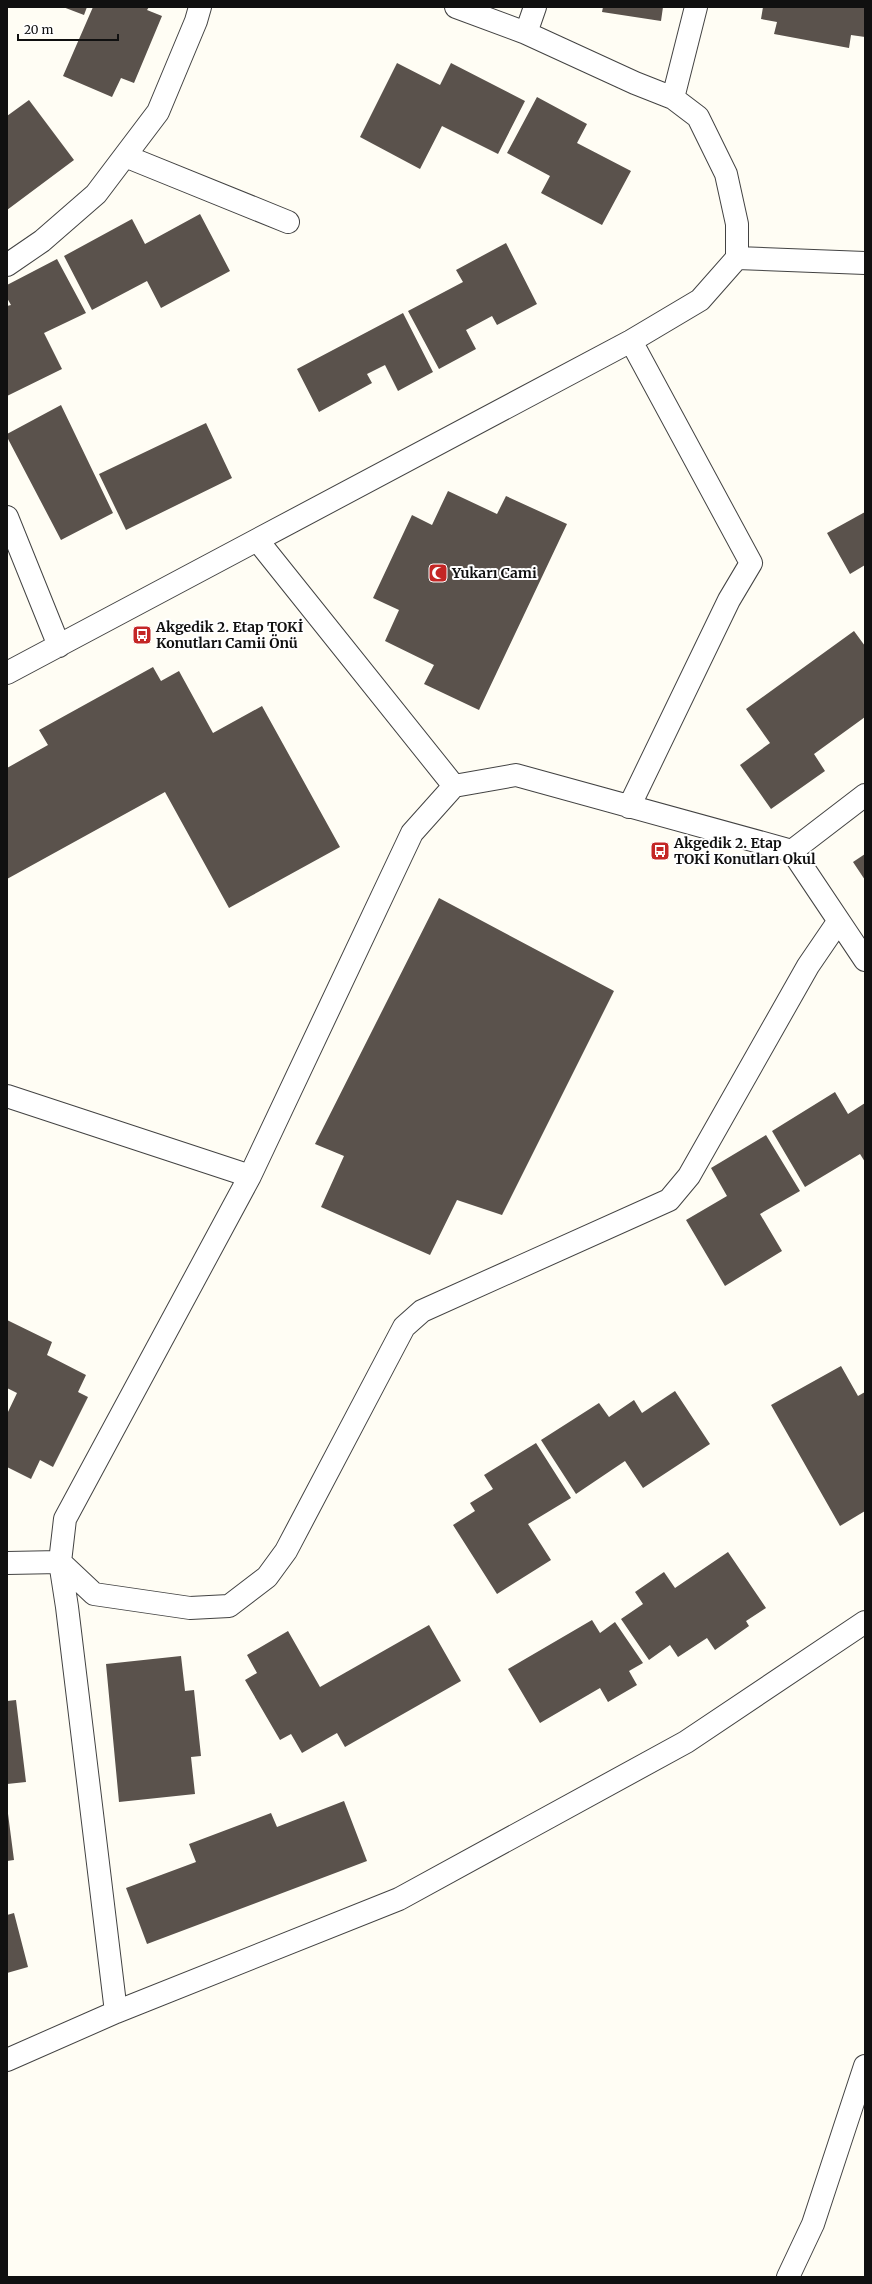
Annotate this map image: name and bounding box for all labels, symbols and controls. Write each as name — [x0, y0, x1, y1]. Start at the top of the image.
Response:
scale bar — [18, 16, 118, 42]
text: 20 m — [24, 22, 53, 37]
mosque icon: Yukarı Cami — [427, 562, 449, 584]
place label: Yukarı Cami — [451, 564, 537, 582]
place label: Akgedik 2. Etap TOKİ Konutları Camii Önü — [155, 618, 304, 652]
bus stop icon: Akgedik 2. Etap TOKİ Konutları Camii Önü — [131, 624, 153, 646]
place label: Akgedik 2. Etap TOKİ Konutları Okul — [673, 834, 816, 868]
bus stop icon: Akgedik 2. Etap TOKİ Konutları Okul — [649, 840, 671, 862]

